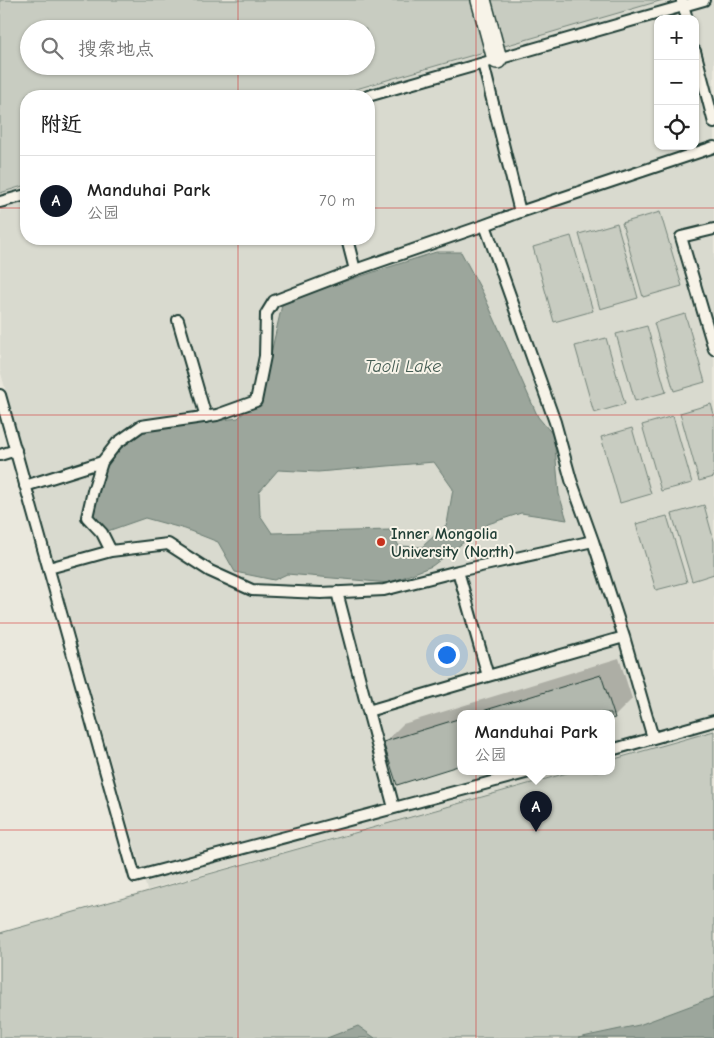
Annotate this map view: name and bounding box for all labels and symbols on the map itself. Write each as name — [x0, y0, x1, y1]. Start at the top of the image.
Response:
water label: Taoli Lake — [365, 356, 441, 377]
place label: Inner Mongolia University (North) — [391, 525, 514, 561]
marker: Inner Mongolia University (North) — [375, 536, 387, 548]
your location — [434, 642, 460, 668]
pin: A — [520, 791, 552, 832]

